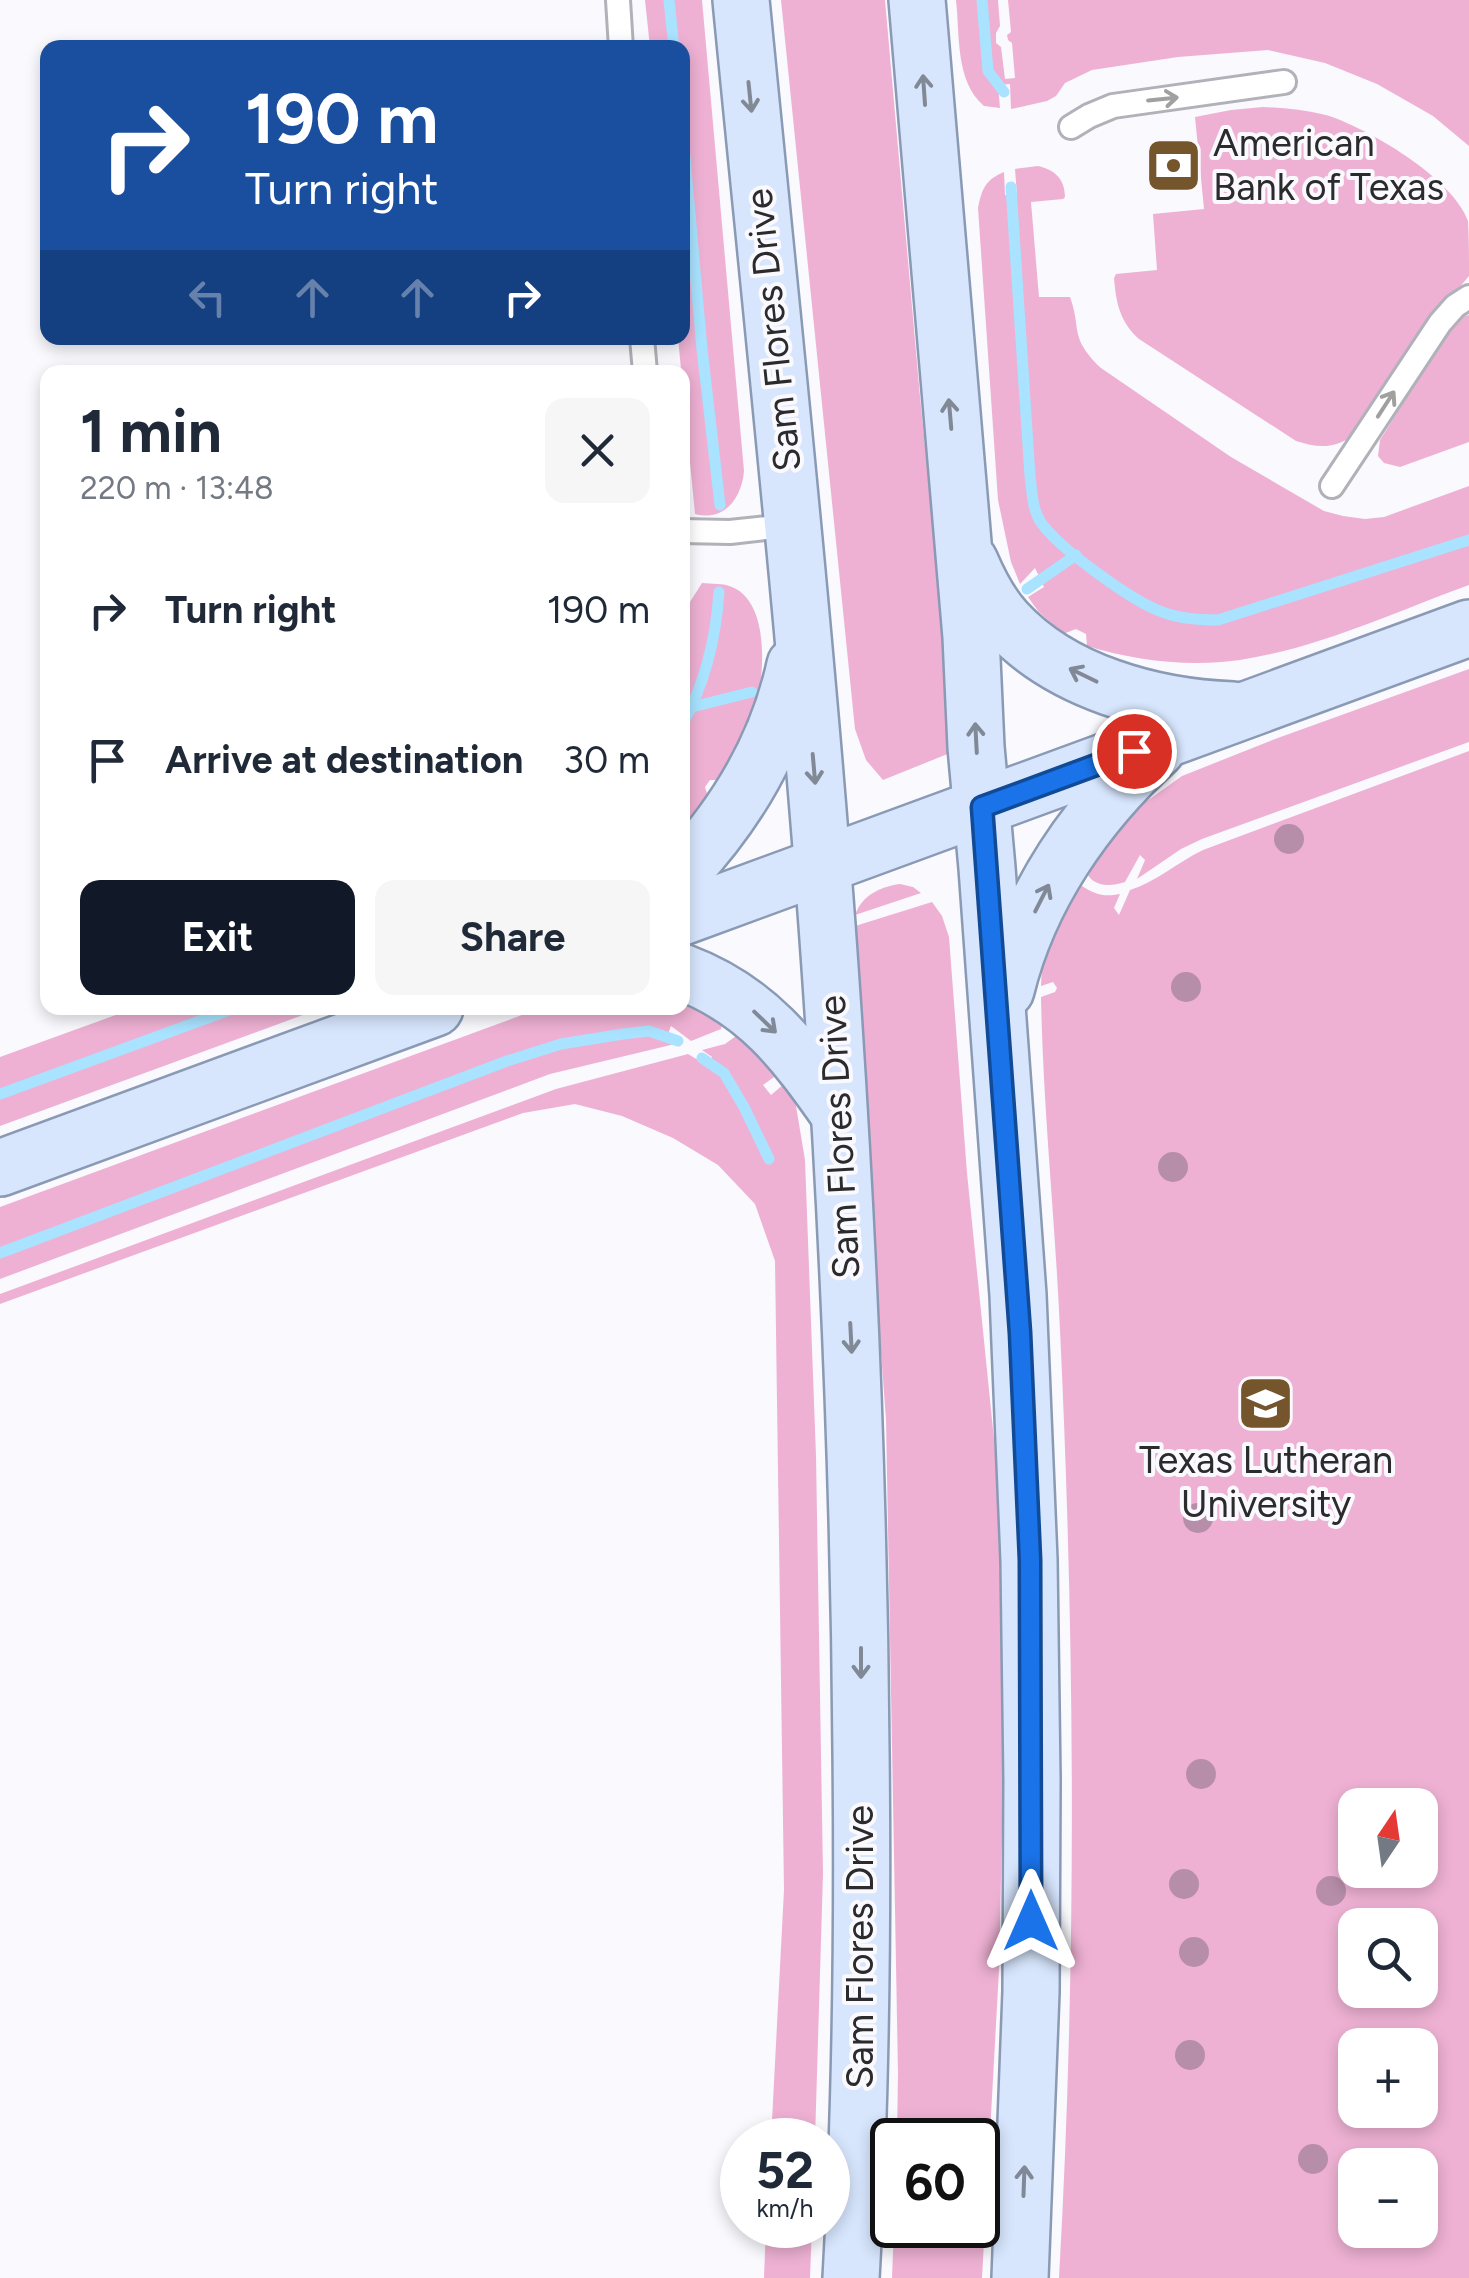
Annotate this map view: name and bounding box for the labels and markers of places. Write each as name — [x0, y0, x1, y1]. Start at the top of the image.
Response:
place label: American Bank of Texas — [1213, 120, 1444, 210]
bank icon: American Bank of Texas — [1144, 135, 1204, 195]
pin — [1092, 709, 1177, 794]
school or university icon: Texas Lutheran University — [1236, 1373, 1296, 1433]
place label: Texas Lutheran University — [1139, 1437, 1393, 1527]

